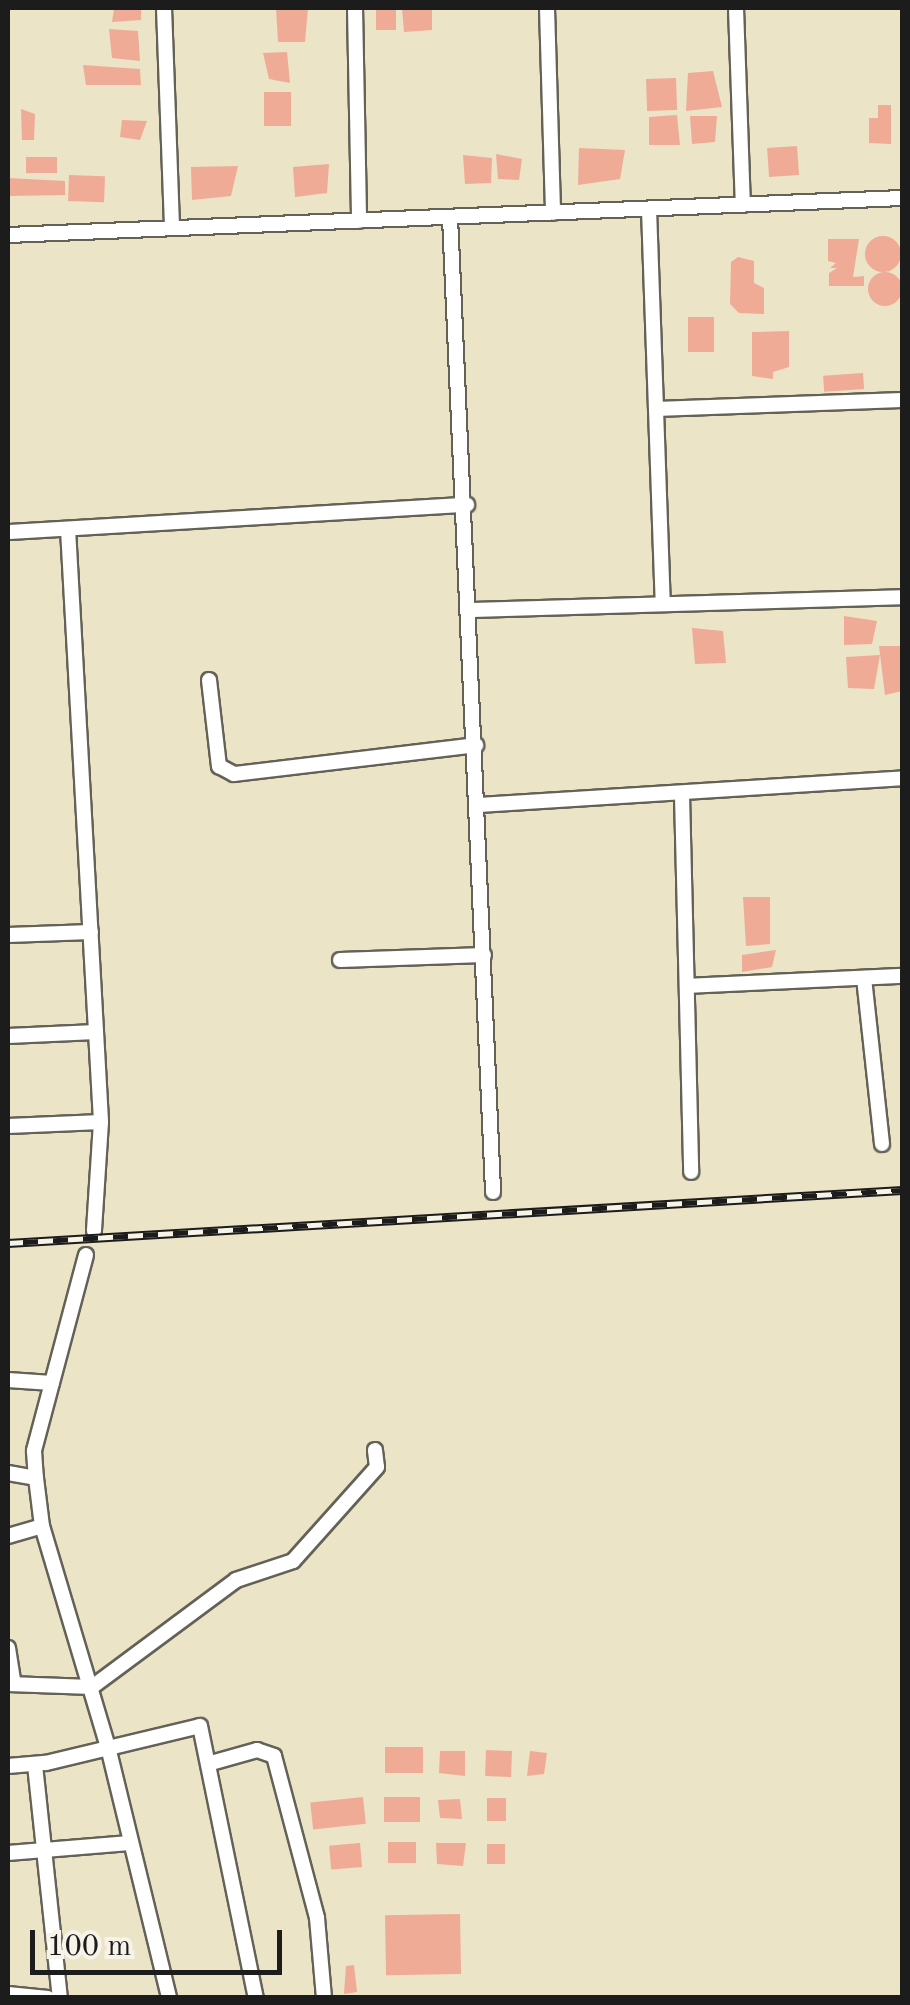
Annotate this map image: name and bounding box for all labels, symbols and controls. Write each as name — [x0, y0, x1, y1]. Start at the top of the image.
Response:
scale bar — [35, 1910, 288, 1972]
text: 100 m — [47, 1932, 131, 1962]

